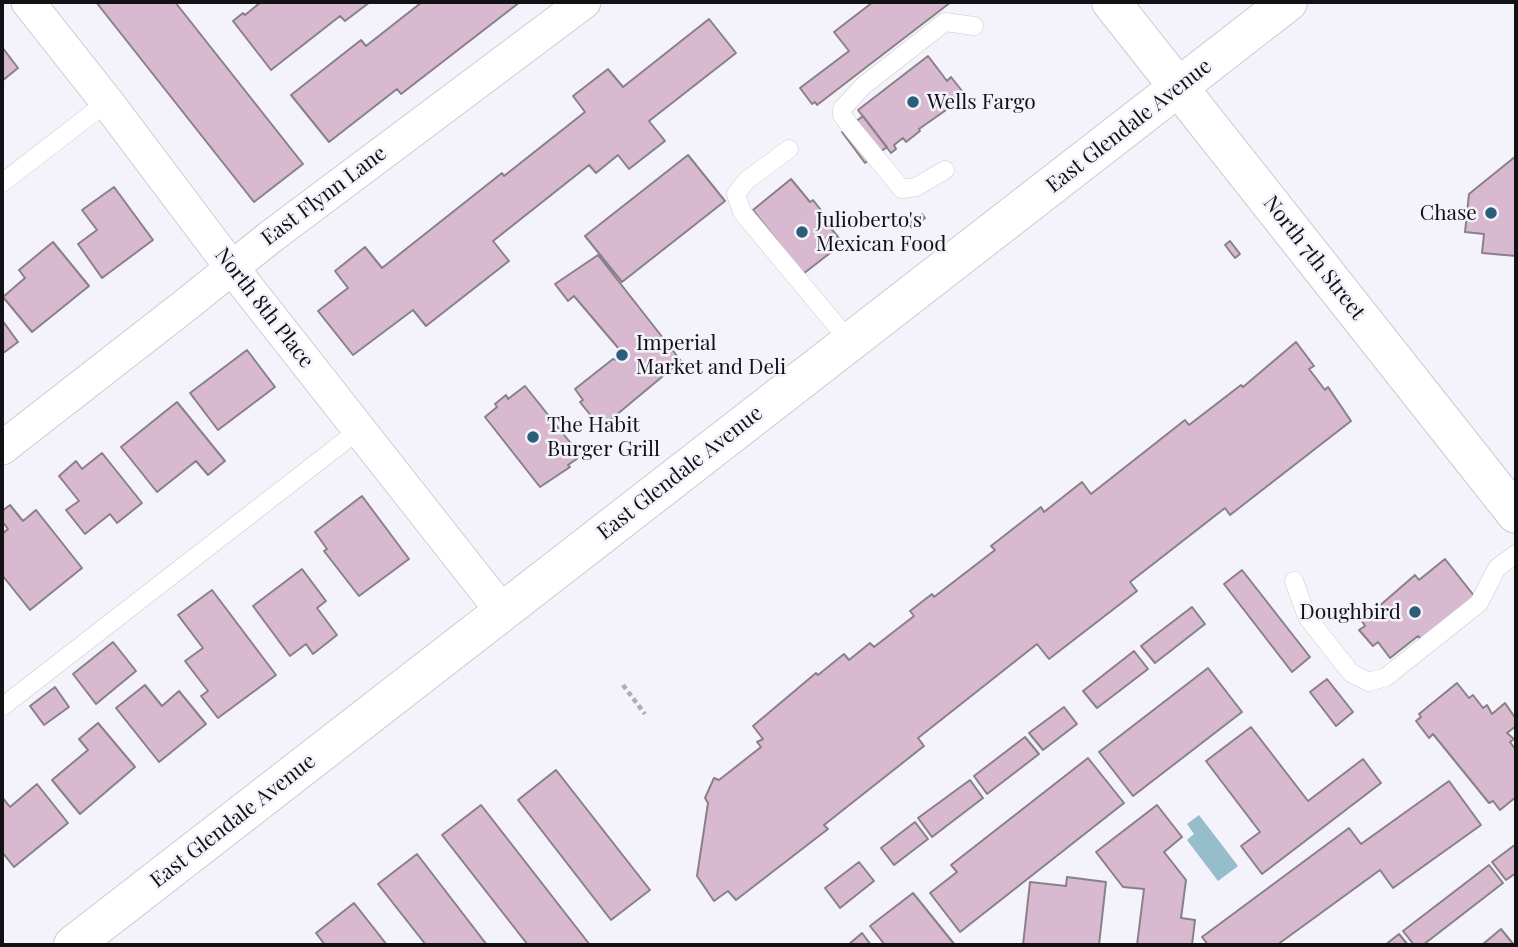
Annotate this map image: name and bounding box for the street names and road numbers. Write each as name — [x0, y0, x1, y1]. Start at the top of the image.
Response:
street label: East Glendale Avenue — [1041, 54, 1217, 198]
street label: East Flynn Lane — [257, 141, 391, 251]
street label: North 7th Street — [1258, 191, 1370, 325]
street label: North 8th Place — [209, 243, 319, 373]
street label: East Glendale Avenue — [592, 401, 768, 545]
street label: East Glendale Avenue — [145, 749, 321, 893]

